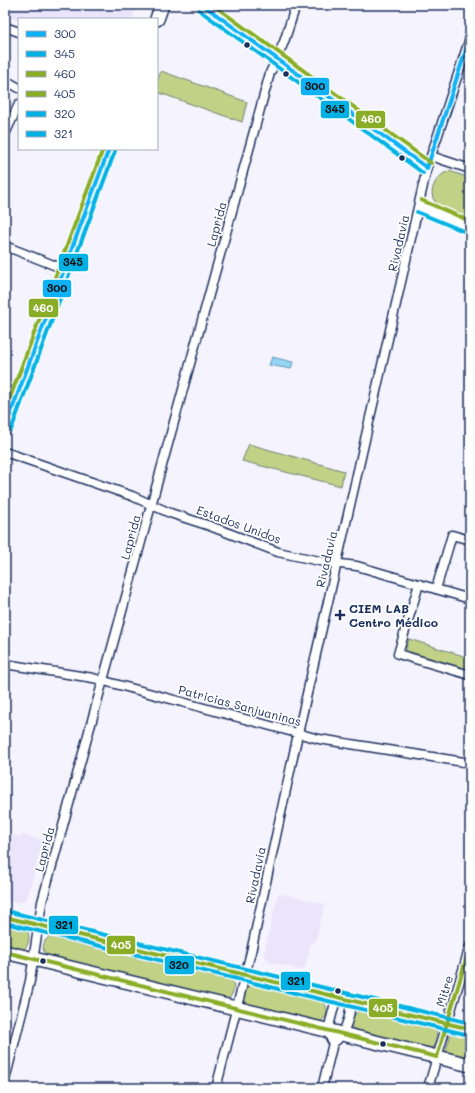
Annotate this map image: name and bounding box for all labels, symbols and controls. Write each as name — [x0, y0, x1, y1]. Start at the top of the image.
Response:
legend — [18, 18, 158, 150]
text: 300 — [54, 25, 76, 41]
unlabelled marker — [242, 40, 252, 50]
text: 345 — [54, 45, 75, 61]
text: 460 — [54, 65, 76, 81]
unlabelled marker — [281, 69, 291, 79]
line badge: 300 — [300, 77, 330, 96]
text: 300 — [305, 78, 325, 93]
text: 405 — [54, 85, 75, 101]
line badge: 345 — [320, 100, 350, 119]
text: 345 — [325, 101, 346, 116]
text: 320 — [54, 105, 76, 121]
line badge: 460 — [355, 110, 386, 129]
text: 460 — [361, 111, 381, 126]
text: 321 — [54, 125, 73, 141]
unlabelled marker — [397, 153, 407, 163]
street label: Laprida — [202, 200, 230, 248]
street label: Rivadavia — [384, 213, 412, 273]
line badge: 345 — [58, 253, 89, 272]
text: 345 — [63, 254, 84, 269]
line badge: 300 — [42, 279, 72, 298]
text: 300 — [47, 280, 67, 295]
line badge: 460 — [28, 298, 59, 318]
text: 460 — [33, 300, 53, 315]
street label: Estados Unidos — [195, 501, 284, 547]
street label: Laprida — [116, 513, 144, 561]
street label: Rivadavia — [312, 529, 340, 589]
place label: CIEM LAB Centro Médico — [349, 600, 438, 630]
marker: CIEM LAB Centro Médico — [334, 609, 346, 621]
street label: Patricias Sanjuaninas — [177, 681, 304, 729]
street label: Laprida — [30, 825, 58, 873]
street label: Rivadavia — [241, 845, 269, 905]
line badge: 321 — [48, 915, 79, 935]
text: 321 — [55, 917, 73, 932]
line badge: 405 — [106, 935, 136, 955]
text: 405 — [111, 937, 132, 952]
line badge: 320 — [164, 955, 195, 975]
unlabelled marker — [38, 956, 48, 966]
text: 320 — [169, 957, 189, 972]
line badge: 321 — [280, 971, 311, 991]
text: 321 — [287, 973, 305, 988]
street label: Mitre — [432, 973, 456, 1009]
unlabelled marker — [333, 986, 343, 996]
line badge: 405 — [368, 998, 398, 1018]
text: 405 — [373, 1000, 394, 1015]
unlabelled marker — [378, 1039, 388, 1049]

